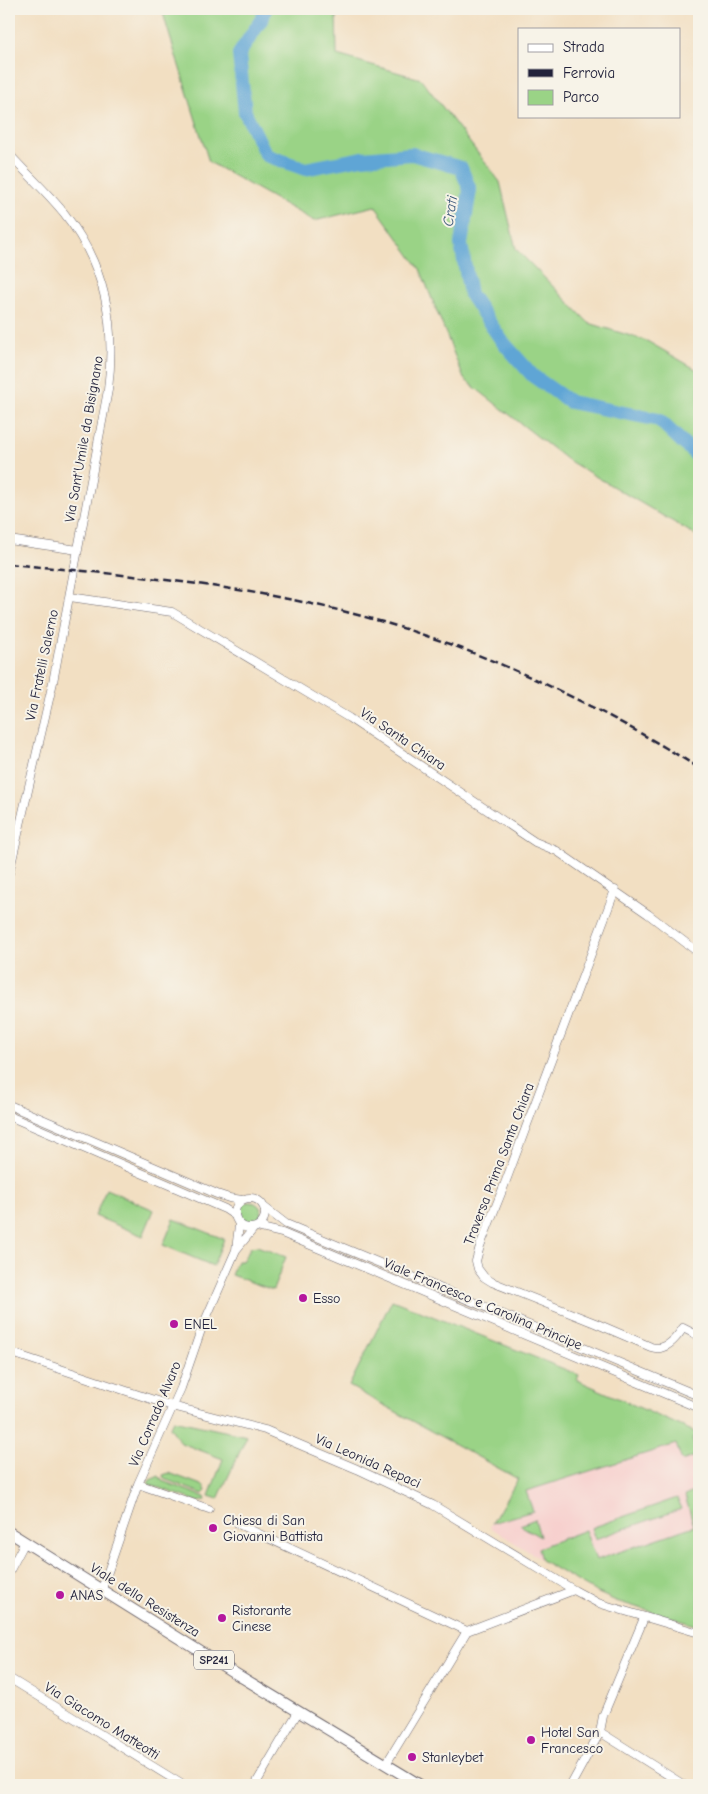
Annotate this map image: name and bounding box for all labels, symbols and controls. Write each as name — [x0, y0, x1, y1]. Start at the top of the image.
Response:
legend — [518, 28, 680, 118]
text: Strada — [563, 38, 605, 56]
text: Ferrovia — [563, 64, 615, 82]
text: Parco — [563, 88, 599, 106]
water label: Crati — [439, 194, 461, 228]
street label: Via Sant'Umile da Bisignano — [61, 354, 107, 524]
street label: Via Fratelli Salerno — [22, 608, 62, 722]
street label: Via Santa Chiara — [357, 704, 449, 774]
street label: Traversa Prima Santa Chiara — [460, 1080, 538, 1248]
street label: Viale Francesco e Carolina Principe — [381, 1254, 585, 1354]
place label: Esso — [313, 1290, 340, 1307]
marker: Esso — [297, 1292, 309, 1304]
place label: ENEL — [184, 1316, 217, 1333]
marker: ENEL — [168, 1318, 180, 1330]
street label: Via Corrado Alvaro — [125, 1359, 185, 1469]
street label: Via Leonida Repaci — [313, 1430, 423, 1492]
place label: Chiesa di San Giovanni Battista — [223, 1512, 323, 1545]
marker: Chiesa di San Giovanni Battista — [207, 1522, 219, 1534]
street label: Viale della Resistenza — [87, 1559, 203, 1641]
place label: ANAS — [70, 1587, 103, 1604]
marker: ANAS — [54, 1589, 66, 1601]
place label: Ristorante Cinese — [232, 1602, 291, 1635]
marker: Ristorante Cinese — [216, 1612, 228, 1624]
road number: SP241 — [194, 1650, 234, 1670]
street label: Via Giacomo Matteotti — [41, 1679, 163, 1763]
place label: Hotel San Francesco — [541, 1724, 603, 1757]
marker: Hotel San Francesco — [525, 1734, 537, 1746]
place label: Stanleybet — [422, 1749, 484, 1766]
marker: Stanleybet — [406, 1751, 418, 1763]

